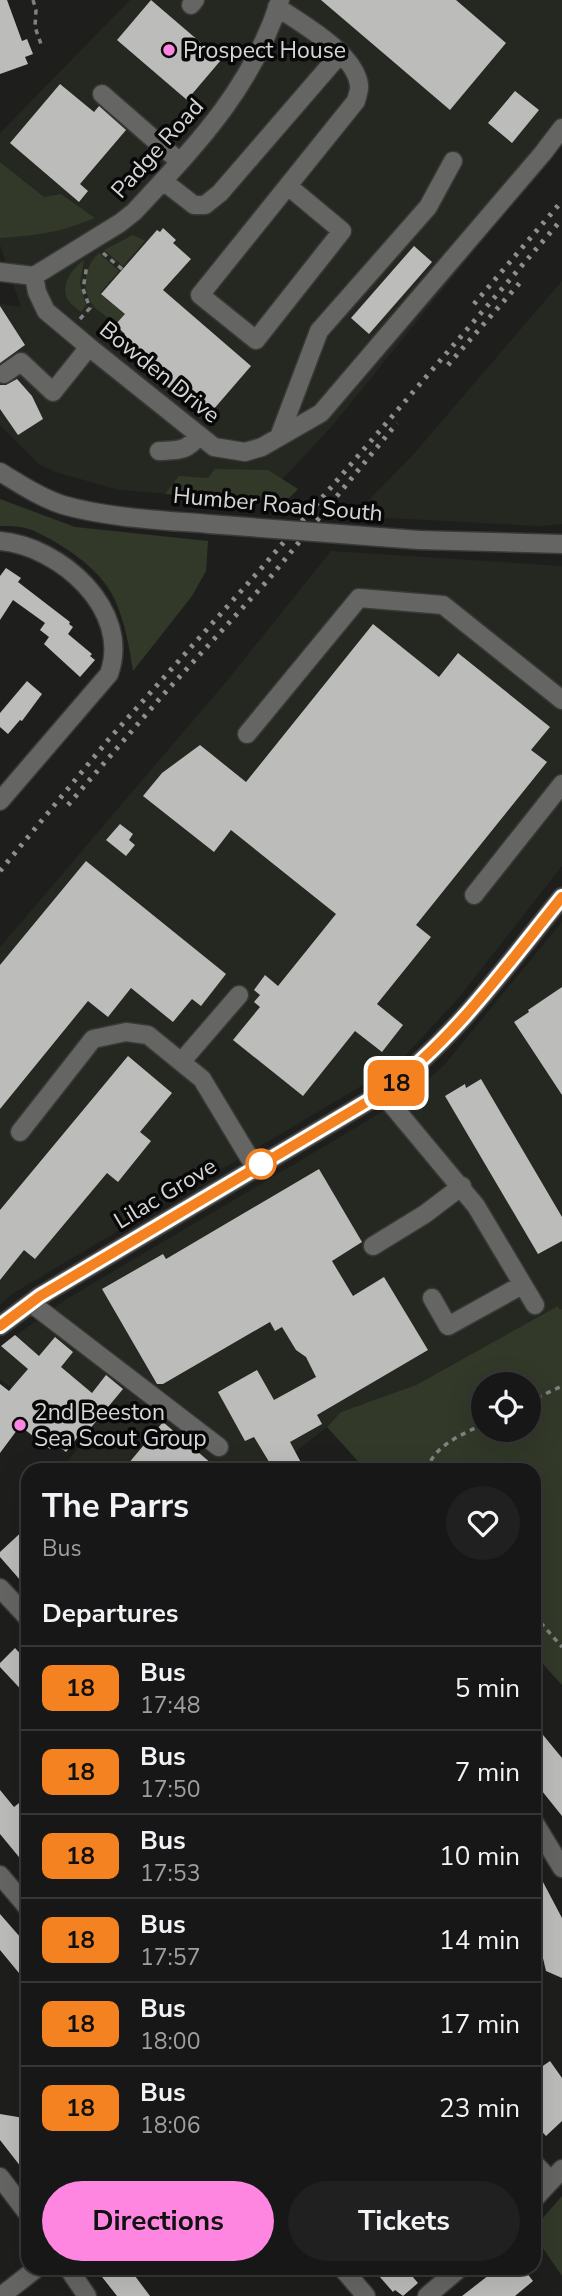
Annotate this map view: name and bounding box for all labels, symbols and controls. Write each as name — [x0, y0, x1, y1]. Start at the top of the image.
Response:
place label: Prospect House — [183, 35, 346, 66]
marker: Prospect House — [161, 42, 177, 58]
street label: Padge Road — [104, 92, 211, 205]
street label: Bowden Drive — [93, 314, 226, 431]
street label: Humber Road South — [172, 480, 384, 529]
line badge: 18 — [364, 1060, 428, 1106]
text: 18 — [382, 1067, 410, 1099]
unlabelled marker — [246, 1149, 276, 1179]
street label: Lilac Grove — [108, 1151, 222, 1236]
map controls — [471, 1372, 541, 1442]
button: locate — [471, 1372, 541, 1442]
place label: 2nd Beeston Sea Scout Group — [34, 1397, 207, 1454]
marker: 2nd Beeston Sea Scout Group — [12, 1417, 28, 1433]
text: The Parrs — [42, 1484, 189, 1529]
button: heart — [446, 1486, 520, 1560]
text: Bus — [42, 1533, 82, 1564]
text: Departures — [42, 1596, 178, 1631]
text: Bus — [140, 1655, 186, 1690]
text: 5 min — [455, 1671, 520, 1706]
text: 18 — [66, 1672, 95, 1704]
text: 17:48 — [140, 1690, 200, 1721]
text: Bus — [140, 1739, 186, 1774]
text: 7 min — [455, 1755, 520, 1790]
text: 18 — [66, 1756, 95, 1788]
text: 17:50 — [140, 1774, 200, 1805]
text: Bus — [140, 1823, 186, 1858]
text: 10 min — [439, 1839, 520, 1874]
text: 18 — [66, 1840, 95, 1872]
text: 17:53 — [140, 1858, 200, 1889]
text: Bus — [140, 1907, 186, 1942]
text: 14 min — [439, 1923, 520, 1958]
text: 18 — [66, 1924, 95, 1956]
text: 17:57 — [140, 1942, 200, 1973]
text: Bus — [140, 1991, 186, 2026]
text: 17 min — [439, 2007, 520, 2042]
text: 18 — [66, 2008, 95, 2040]
text: 18:00 — [140, 2026, 200, 2057]
text: Bus — [140, 2075, 186, 2110]
text: 23 min — [439, 2091, 520, 2126]
text: 18 — [66, 2092, 95, 2124]
text: 18:06 — [140, 2110, 200, 2141]
button: Directions — [42, 2181, 274, 2261]
button: Tickets — [288, 2181, 520, 2261]

